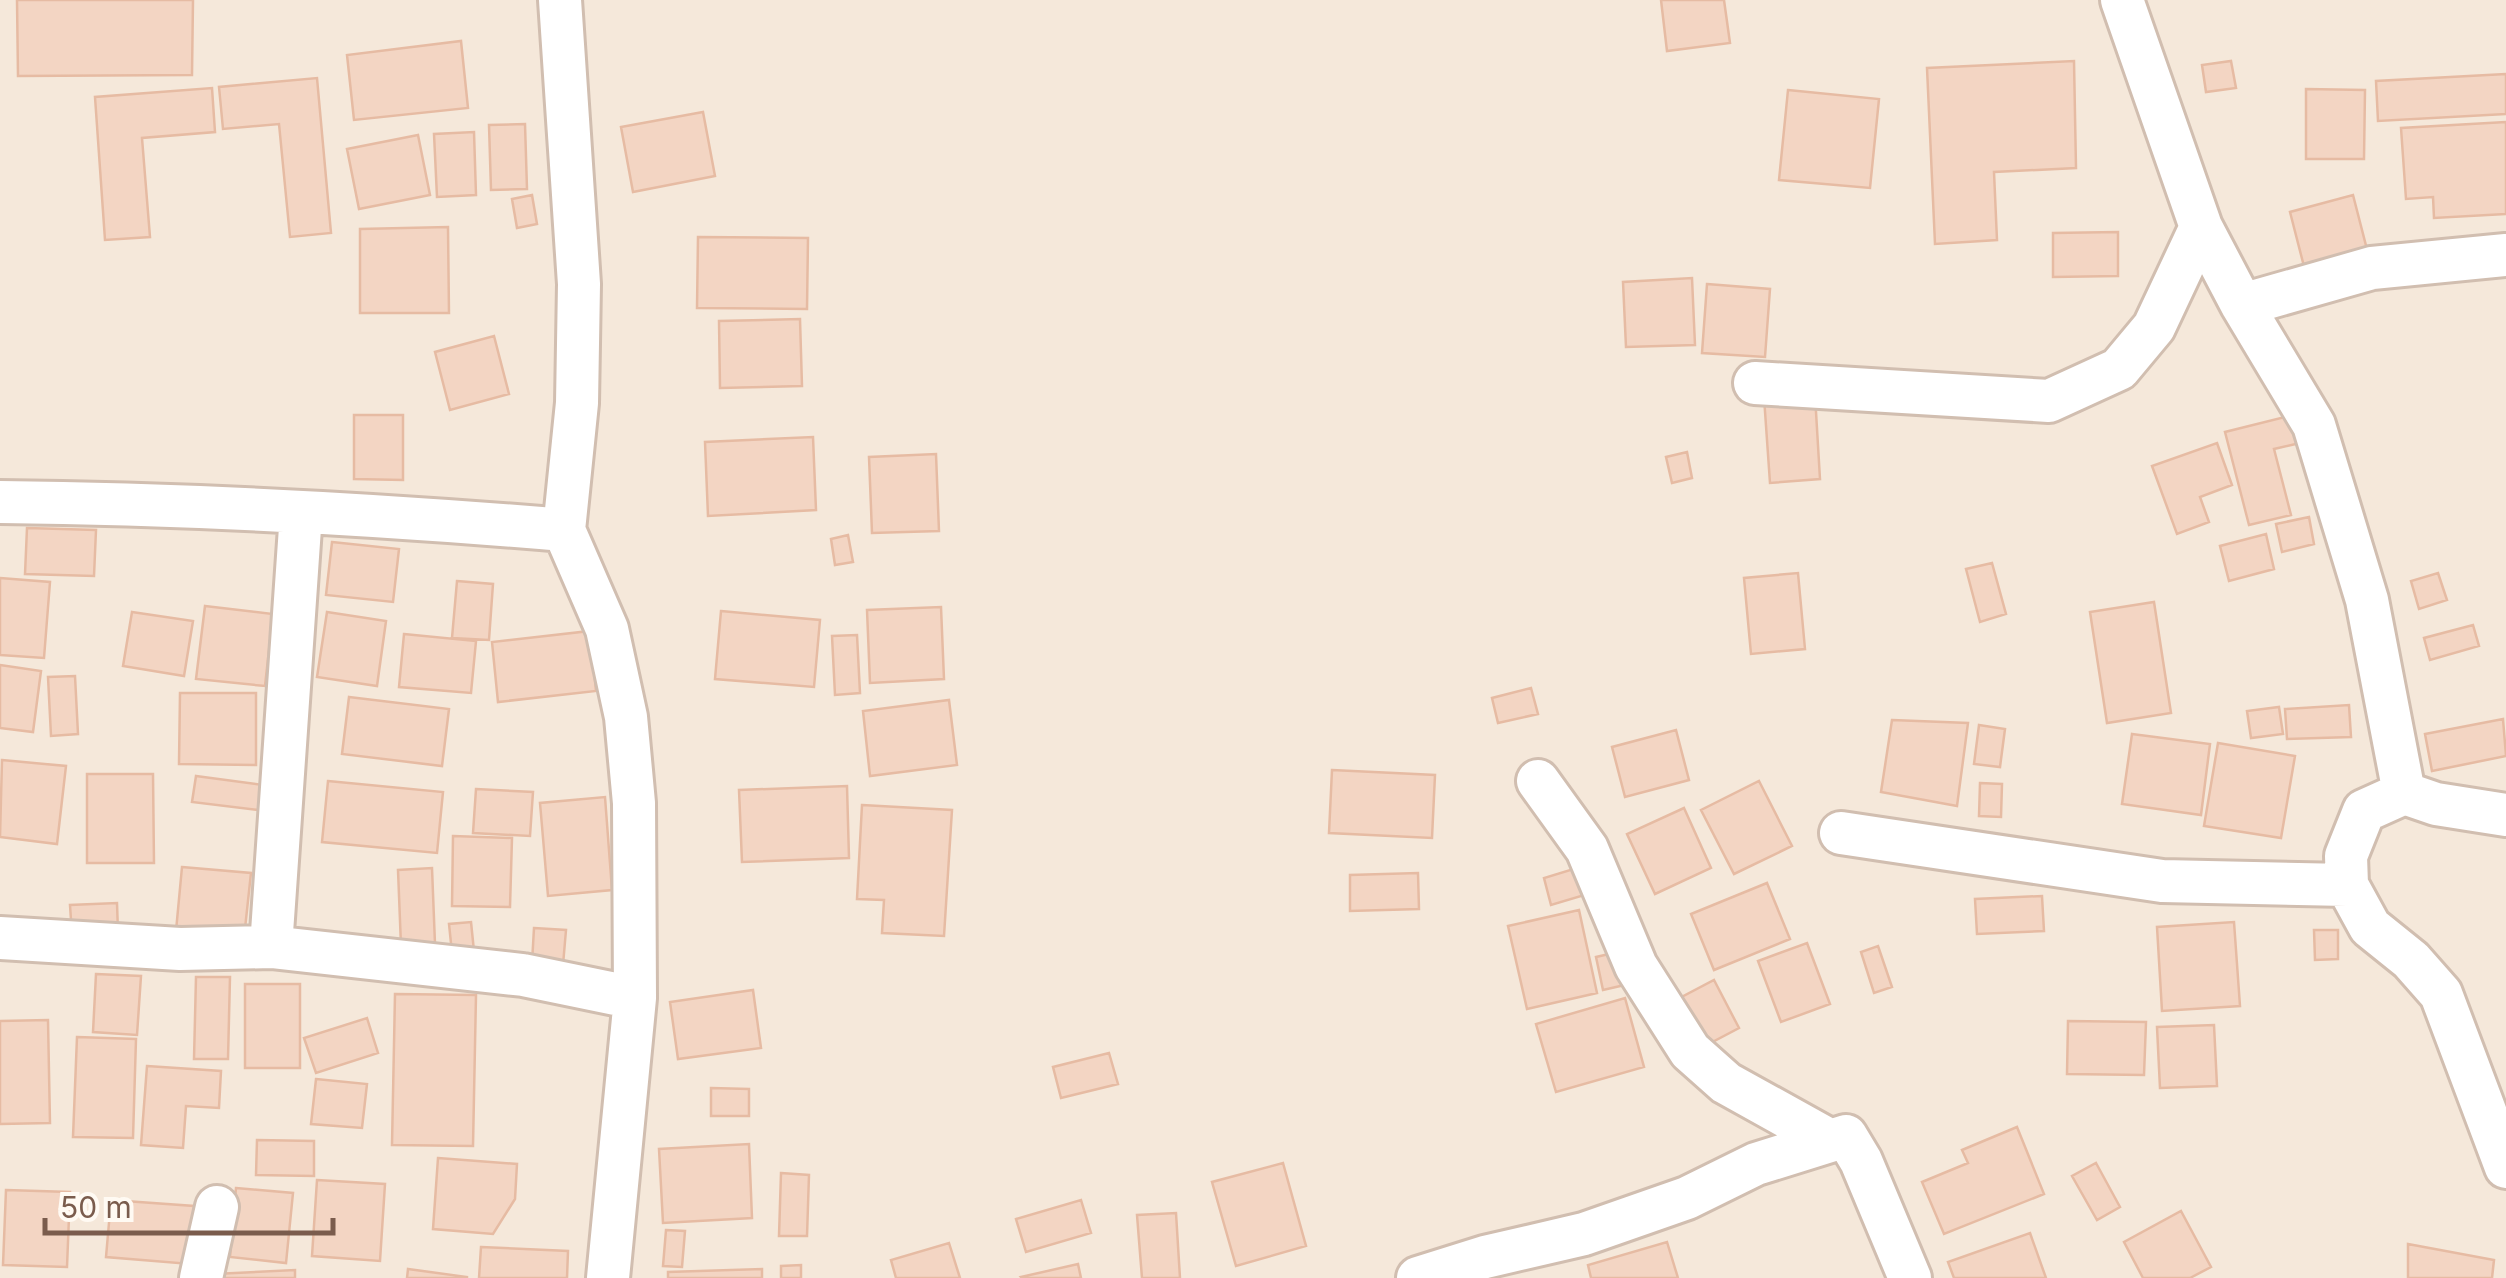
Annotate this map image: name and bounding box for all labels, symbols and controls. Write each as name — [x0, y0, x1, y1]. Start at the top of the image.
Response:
scale bar — [45, 1173, 332, 1235]
text: 50 m — [60, 1189, 132, 1225]

